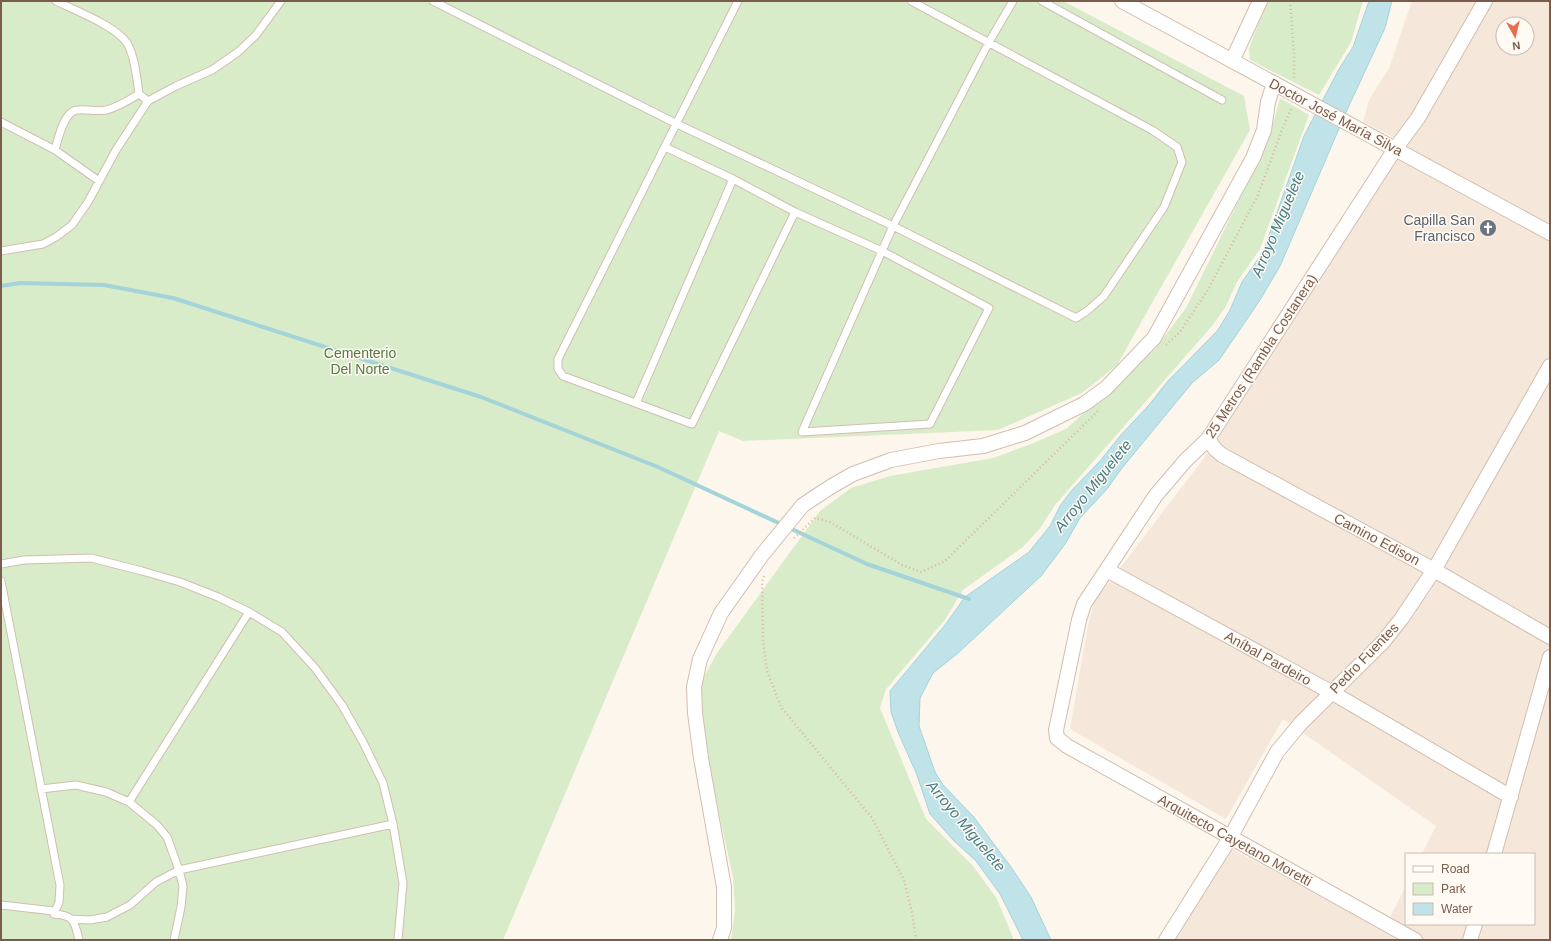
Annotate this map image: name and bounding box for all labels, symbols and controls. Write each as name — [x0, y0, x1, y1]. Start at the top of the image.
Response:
north arrow — [1495, 16, 1535, 56]
text: N — [1512, 39, 1521, 52]
street label: Doctor José María Silva — [1267, 75, 1406, 159]
water label: Arroyo Miguelete — [1247, 168, 1308, 280]
place label: Capilla San Francisco — [1403, 212, 1475, 244]
church icon: Capilla San Francisco — [1478, 218, 1498, 238]
street label: 25 Metros (Rambla Costanera) — [1202, 271, 1320, 441]
park label: Cementerio Del Norte — [324, 345, 396, 377]
water label: Arroyo Miguelete — [1050, 436, 1135, 536]
street label: Camino Edison — [1331, 510, 1423, 568]
street label: Pedro Fuentes — [1326, 619, 1402, 697]
street label: Aníbal Pardeiro — [1222, 628, 1314, 688]
water label: Arroyo Miguelete — [923, 776, 1009, 875]
street label: Arquitecto Cayetano Moretti — [1155, 791, 1315, 889]
legend — [1405, 853, 1535, 925]
text: Road — [1441, 862, 1470, 876]
text: Park — [1441, 882, 1467, 896]
text: Water — [1441, 902, 1473, 916]

